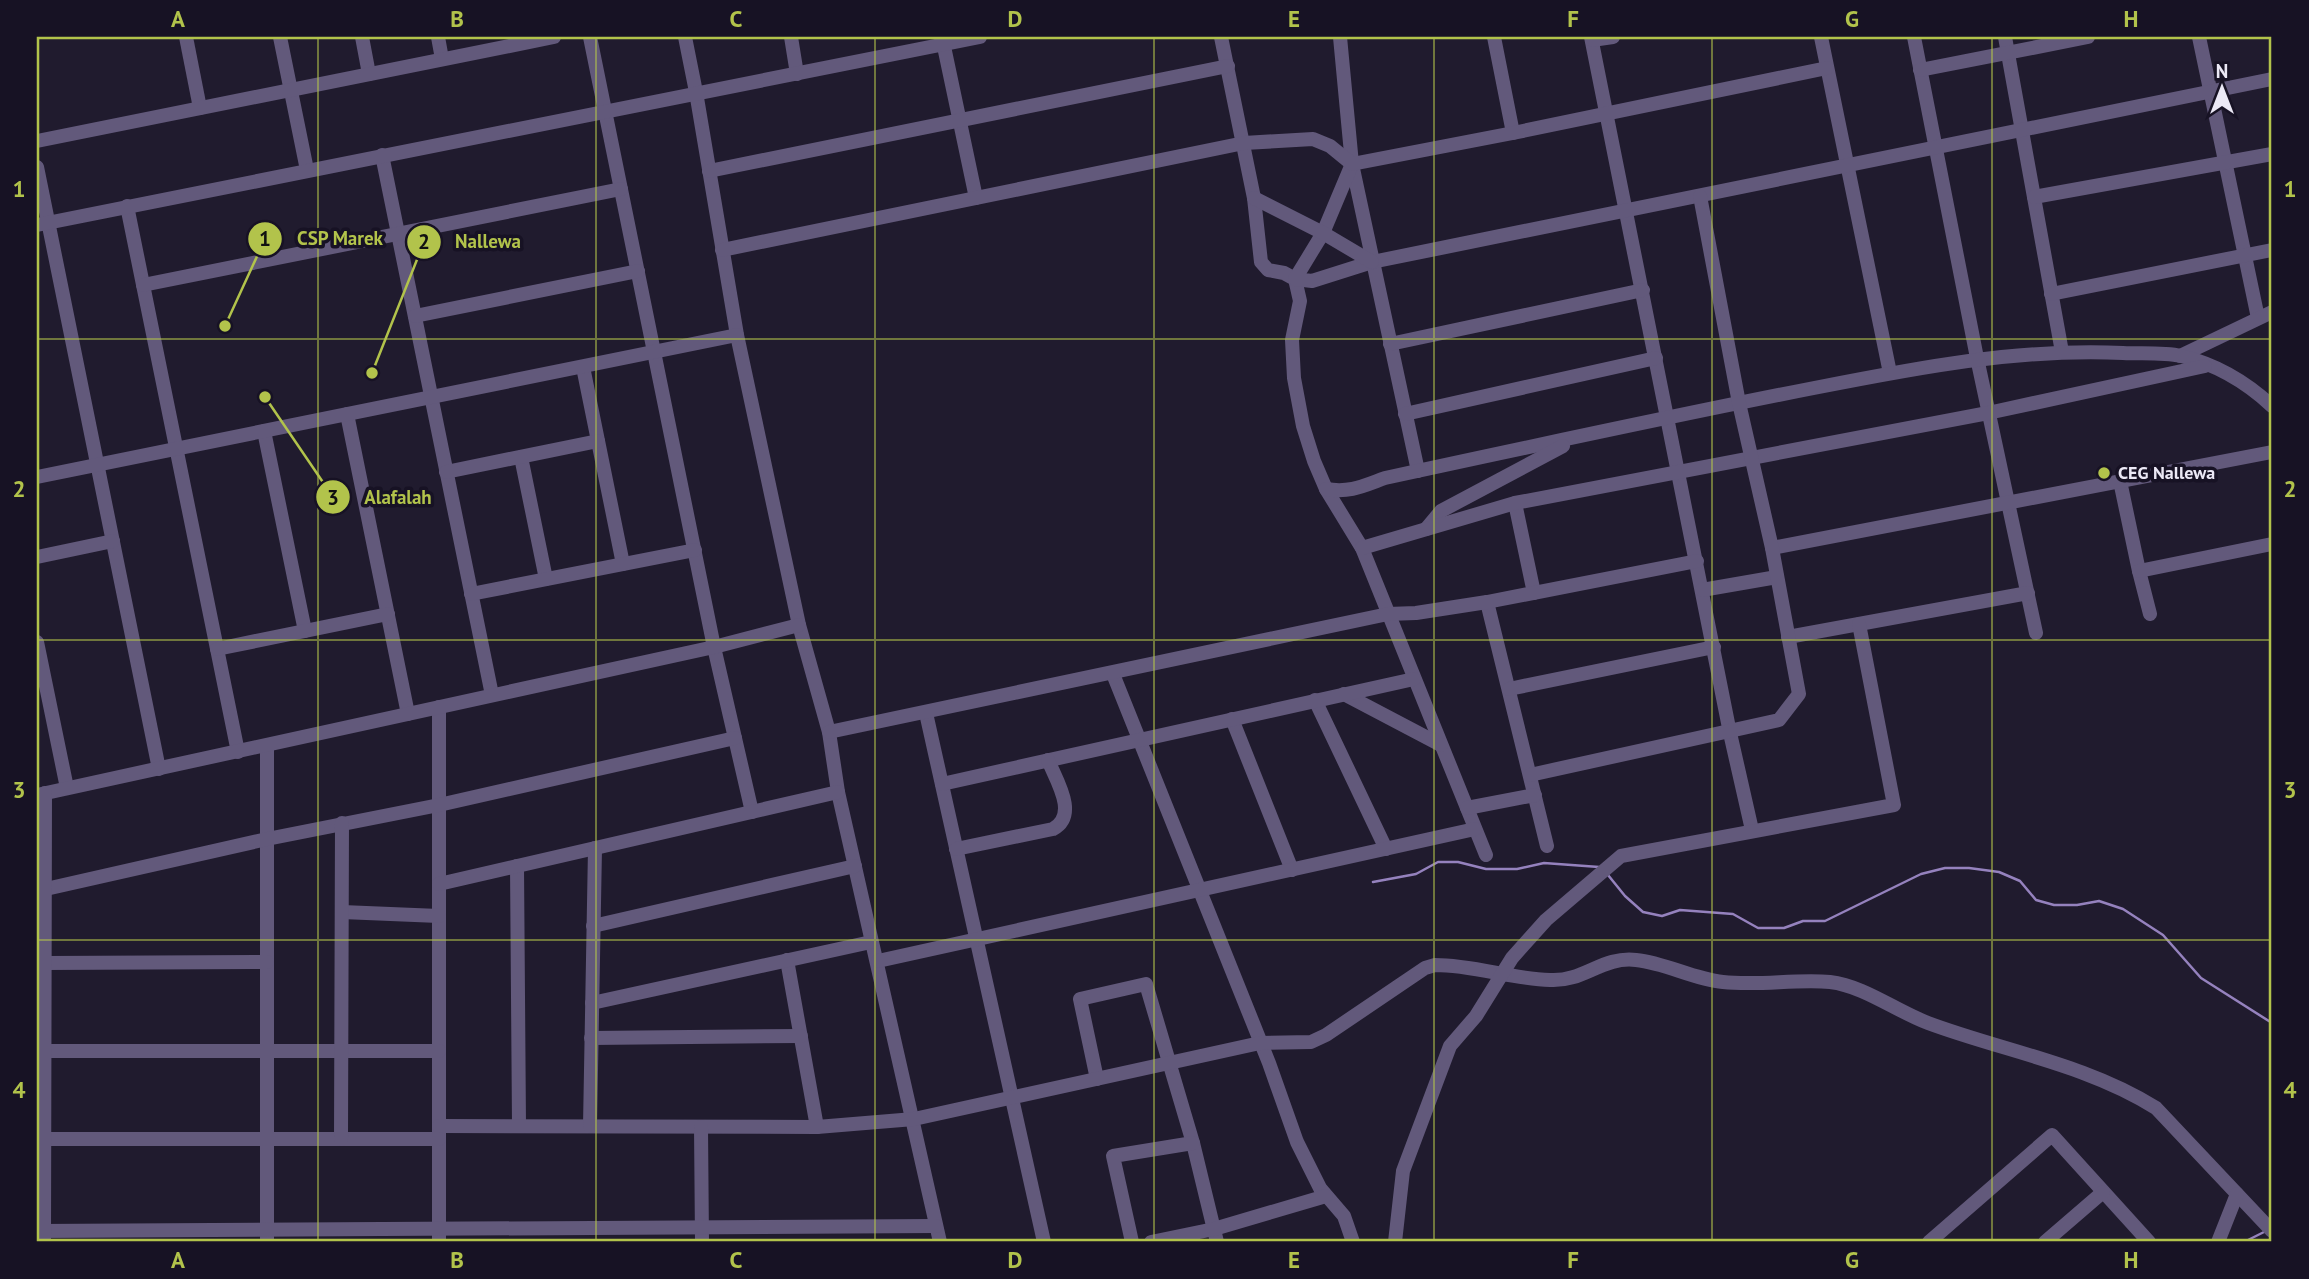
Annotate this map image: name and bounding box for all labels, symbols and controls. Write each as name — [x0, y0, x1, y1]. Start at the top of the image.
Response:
text: A — [171, 4, 185, 33]
text: B — [450, 4, 464, 33]
text: C — [730, 4, 743, 33]
text: D — [1008, 4, 1022, 33]
text: E — [1288, 4, 1300, 33]
text: F — [1567, 4, 1579, 33]
text: G — [1845, 4, 1859, 33]
text: H — [2124, 4, 2138, 33]
north arrow — [2186, 52, 2256, 122]
text: N — [2216, 59, 2228, 83]
text: 1 — [12, 174, 26, 203]
text: 1 — [2283, 174, 2297, 203]
callout: CSP Marek — [248, 219, 397, 259]
callout: Nallewa — [407, 222, 535, 262]
text: 1 — [259, 225, 271, 252]
text: CSP Marek — [297, 226, 384, 250]
text: 2 — [418, 228, 430, 255]
text: Nallewa — [455, 229, 521, 253]
place label: CEG Nallewa — [2118, 461, 2215, 484]
marker: CEG Nallewa — [2096, 465, 2112, 481]
text: 2 — [12, 474, 26, 503]
text: 2 — [2283, 474, 2297, 503]
callout: Alafalah — [315, 477, 445, 517]
text: 3 — [327, 484, 339, 511]
text: Alafalah — [364, 485, 432, 509]
text: 3 — [12, 775, 26, 804]
text: 3 — [2283, 775, 2297, 804]
text: 4 — [12, 1075, 26, 1104]
text: 4 — [2283, 1075, 2297, 1104]
text: A — [171, 1245, 185, 1274]
text: B — [450, 1245, 464, 1274]
text: C — [730, 1245, 743, 1274]
text: D — [1008, 1245, 1022, 1274]
text: E — [1288, 1245, 1300, 1274]
text: F — [1567, 1245, 1579, 1274]
text: G — [1845, 1245, 1859, 1274]
text: H — [2124, 1245, 2138, 1274]

